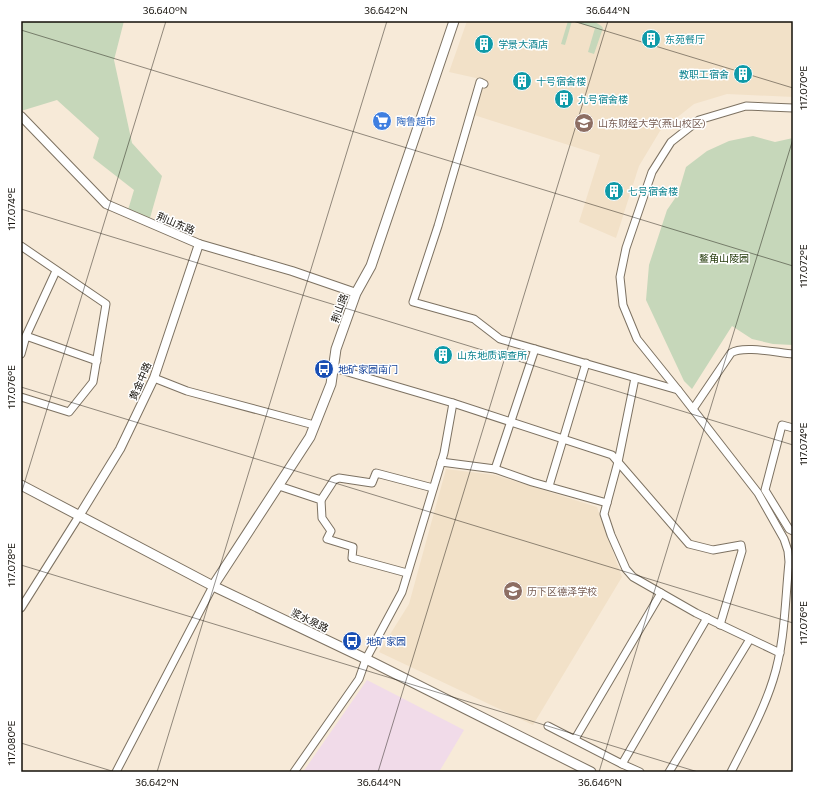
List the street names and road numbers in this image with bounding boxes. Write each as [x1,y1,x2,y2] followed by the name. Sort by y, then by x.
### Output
[155,210,197,236] street label: 荆山东路
[328,292,350,324] street label: 荆山路
[127,360,153,402] street label: 黄金中路
[289,606,331,634] street label: 浆水泉路

